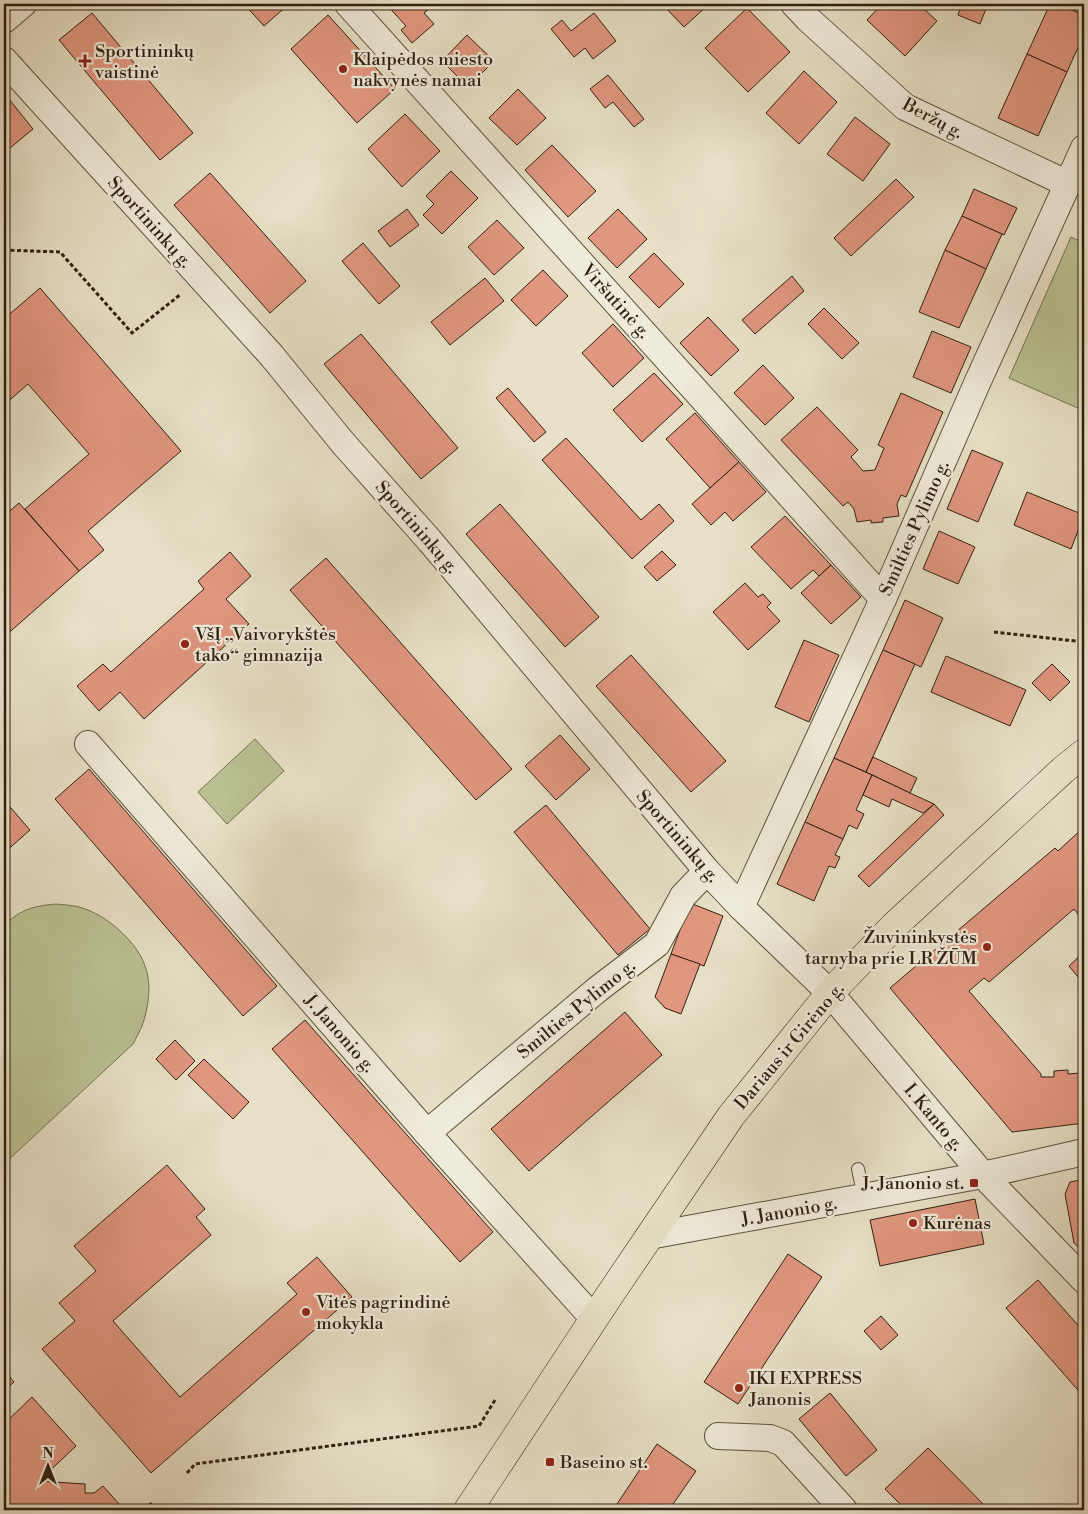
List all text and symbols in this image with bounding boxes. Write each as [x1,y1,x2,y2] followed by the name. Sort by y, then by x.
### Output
[94,40,195,84] place label: Sportininkų vaistinė
[353,48,493,92] place label: Klaipėdos miesto nakvynės namai
[79,55,91,67] marker: Sportininkų vaistinė
[337,63,349,75] marker: Klaipėdos miesto nakvynės namai
[898,92,967,144] street label: Beržų g.
[102,172,197,273] street label: Sportininkų g.
[575,258,655,343] street label: Viršutinė g.
[874,457,955,599] street label: Smilties Pylimo g.
[370,476,463,579] street label: Sportininkų g.
[194,623,336,667] place label: VšĮ „Vaivorykštės tako“ gimnazija
[179,638,191,650] marker: VšĮ „Vaivorykštės tako“ gimnazija
[631,785,724,888] street label: Sportininkų g.
[805,926,977,970] place label: Žuvininkystės tarnyba prie LR ŽŪM
[981,941,993,953] marker: Žuvininkystės tarnyba prie LR ŽŪM
[512,955,640,1064] street label: Smilties Pylimo g.
[729,978,849,1115] street label: Dariaus ir Girėno g.
[298,988,380,1077] street label: J. Janonio g.
[899,1079,969,1156] street label: I. Kanto g.
[861,1172,964,1195] place label: J. Janonio st.
[968,1177,980,1189] marker: J. Janonio st.
[738,1192,839,1231] street label: J. Janonio g.
[923,1212,991,1235] place label: Kurėnas
[907,1217,919,1229] marker: Kurėnas
[315,1291,451,1335] place label: Vitės pagrindinė mokykla
[300,1306,312,1318] marker: Vitės pagrindinė mokykla
[748,1367,862,1411] place label: IKI EXPRESS Janonis
[733,1382,745,1394] marker: IKI EXPRESS Janonis
[22,1442,72,1492] north arrow
[42,1445,54,1463] text: N
[559,1451,648,1474] place label: Baseino st.
[544,1456,556,1468] marker: Baseino st.

